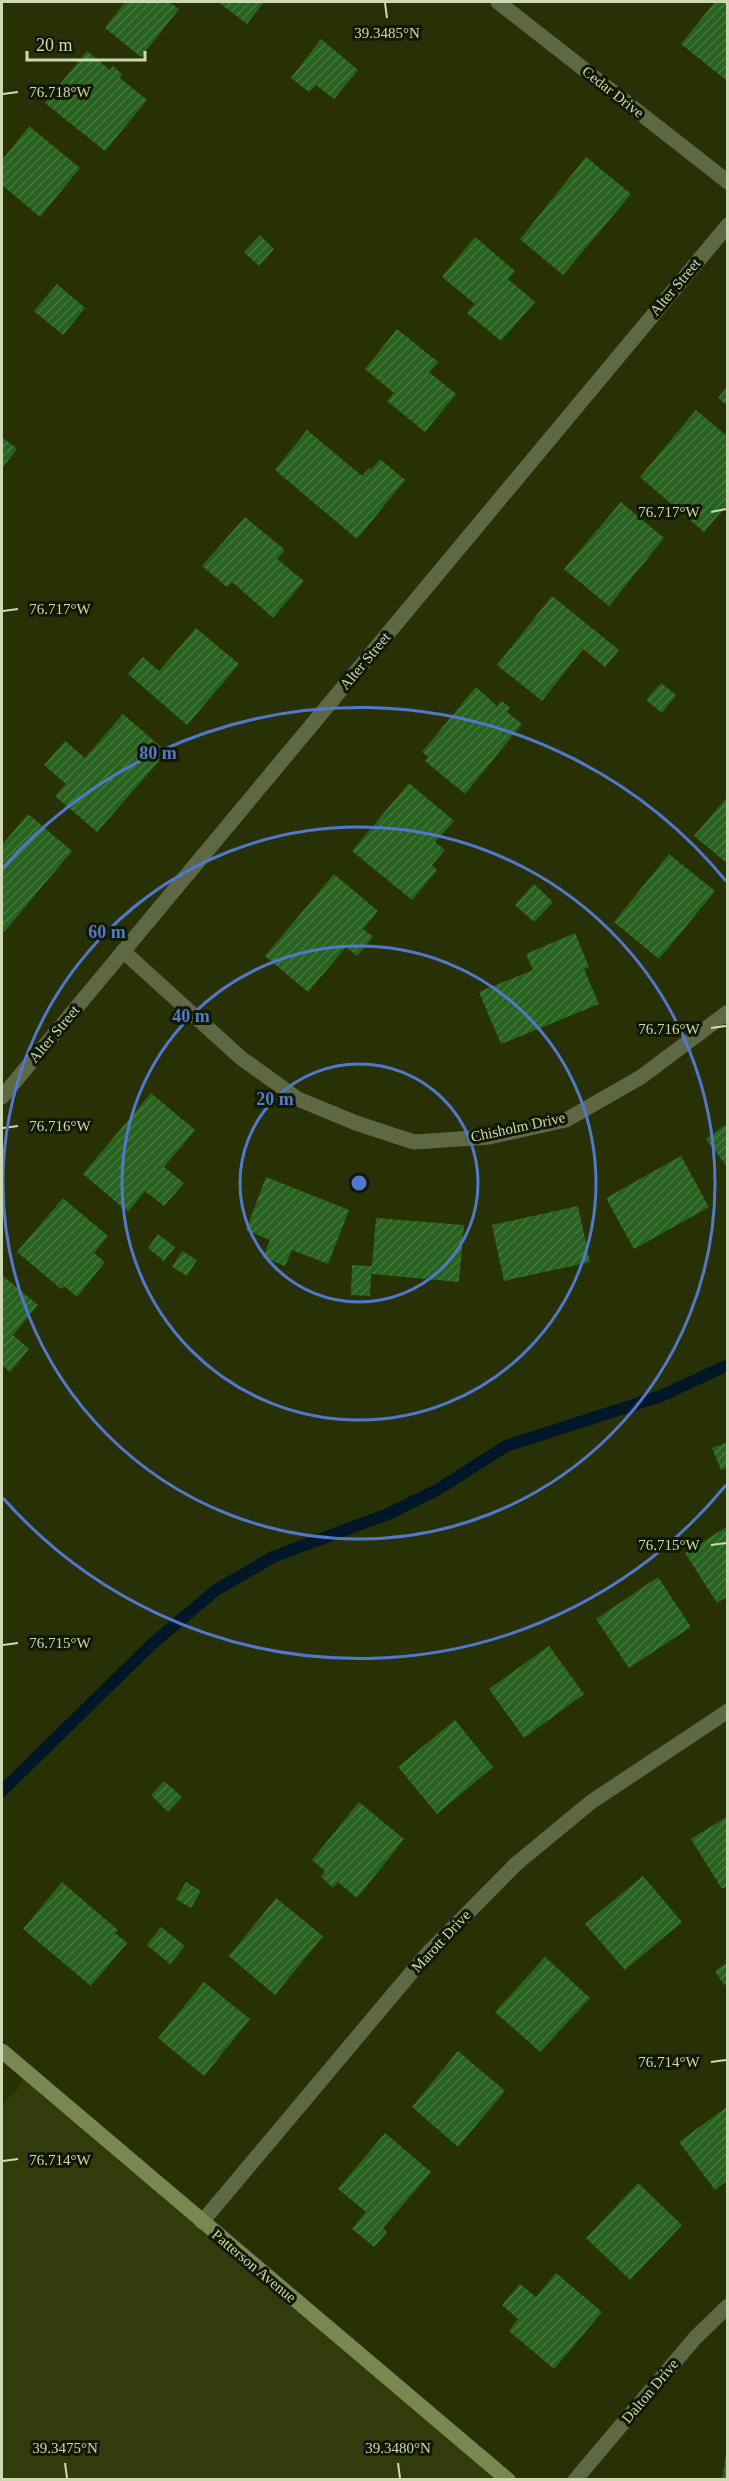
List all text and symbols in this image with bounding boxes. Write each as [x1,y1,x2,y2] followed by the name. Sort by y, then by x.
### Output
[27,24,146,62] scale bar
[354,25,420,41] text: 39.3485°N
[36,35,73,55] text: 20 m
[579,63,647,121] street label: Cedar Drive
[29,84,92,100] text: 76.718°W
[647,255,704,319] street label: Alter Street
[638,504,701,520] text: 76.717°W
[29,601,92,617] text: 76.717°W
[337,629,394,693] street label: Alter Street
[139,743,177,763] text: 80 m
[88,922,126,942] text: 60 m
[26,1002,83,1066] street label: Alter Street
[172,1006,210,1026] text: 40 m
[638,1021,701,1037] text: 76.716°W
[256,1089,294,1109] text: 20 m
[469,1109,567,1145] street label: Chisholm Drive
[29,1118,92,1134] text: 76.716°W
[349,1173,369,1193] centre of rings
[638,1537,701,1553] text: 76.715°W
[29,1635,92,1651] text: 76.715°W
[408,1907,474,1975] street label: Marott Drive
[638,2054,701,2070] text: 76.714°W
[29,2152,92,2168] text: 76.714°W
[209,2226,299,2306] street label: Patterson Avenue
[619,2355,682,2426] street label: Dalton Drive
[32,2440,98,2456] text: 39.3475°N
[365,2440,431,2456] text: 39.3480°N

